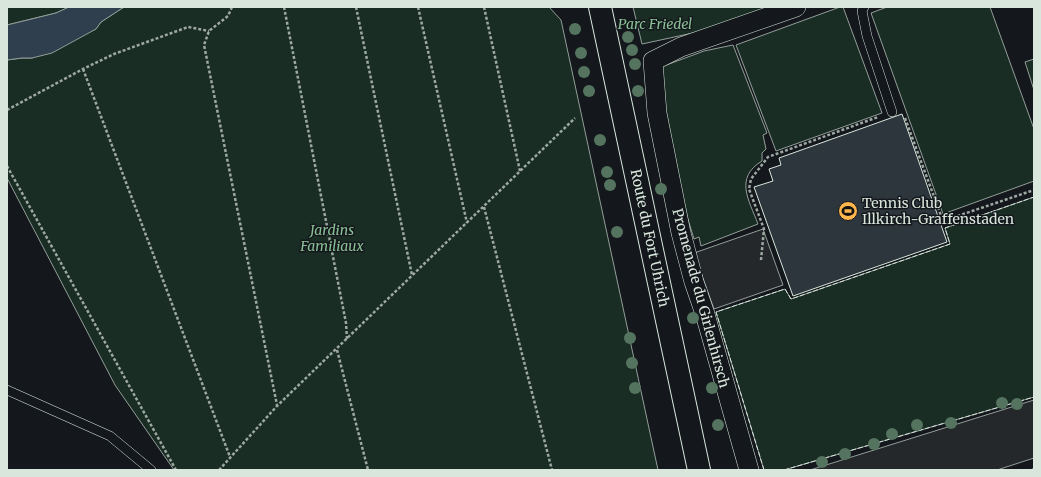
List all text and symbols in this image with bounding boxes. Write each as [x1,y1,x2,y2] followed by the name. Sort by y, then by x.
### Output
[618,15,692,33] park label: Parc Friedel
[627,167,673,309] street label: Route du Fort Uhrich
[862,194,1014,228] place label: Tennis Club Illkirch-Graffenstaden
[837,200,859,222] sports icon: Tennis Club Illkirch-Graffenstaden
[668,206,734,390] street label: Promenade du Girlenhirsch
[299,221,365,255] park label: Jardins Familiaux

